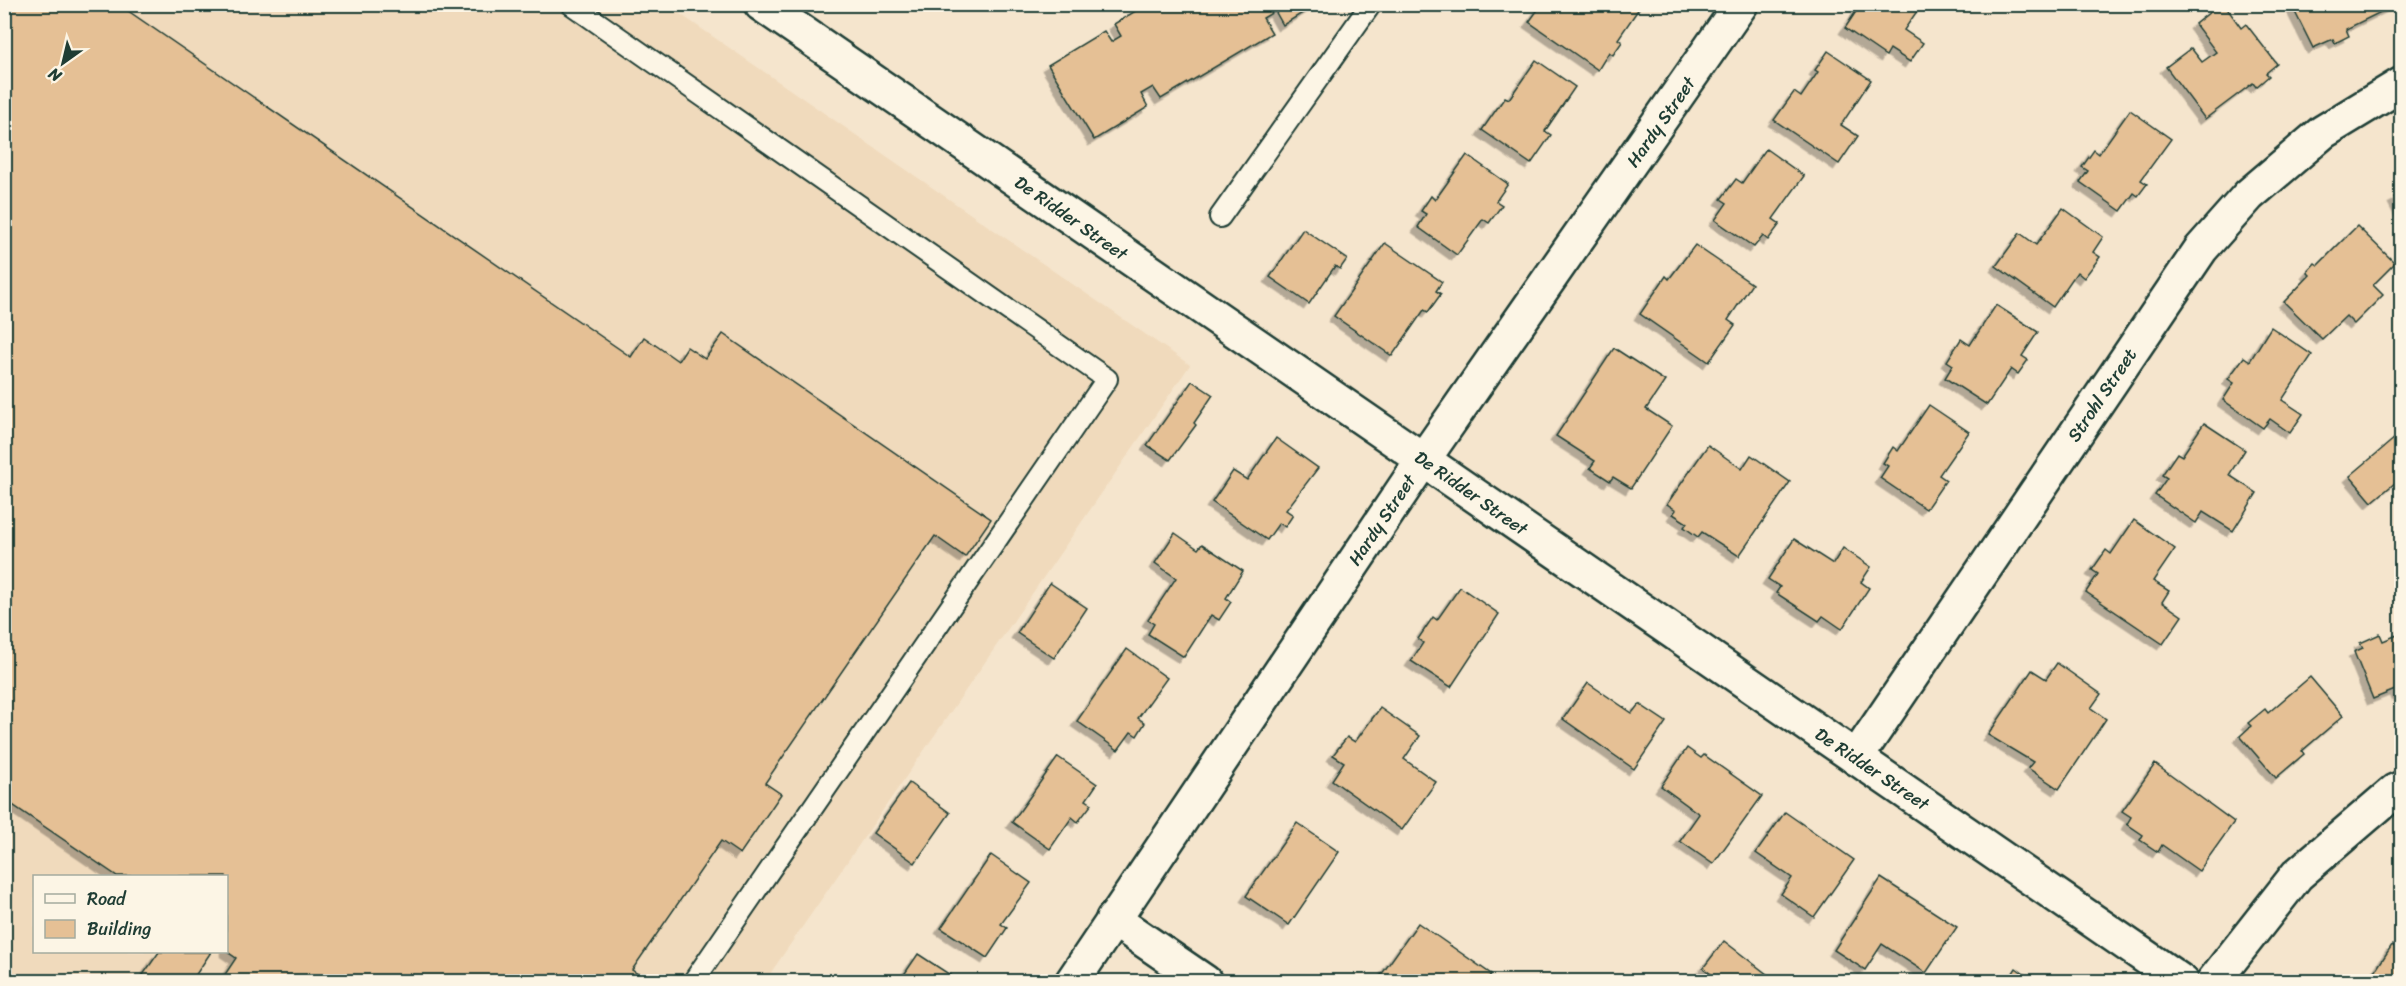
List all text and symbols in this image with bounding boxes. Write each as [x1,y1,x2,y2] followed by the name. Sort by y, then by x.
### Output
[33,33,93,93] north arrow
[41,59,68,91] text: N
[1618,69,1705,174] street label: Hardy Street
[1008,167,1135,270] street label: De Ridder Street
[2059,341,2145,449] street label: Strohl Street
[1408,442,1535,545] street label: De Ridder Street
[1339,467,1425,572] street label: Hardy Street
[1808,719,1937,820] street label: De Ridder Street
[33,875,228,953] legend
[87,883,127,915] text: Road
[87,913,151,945] text: Building

